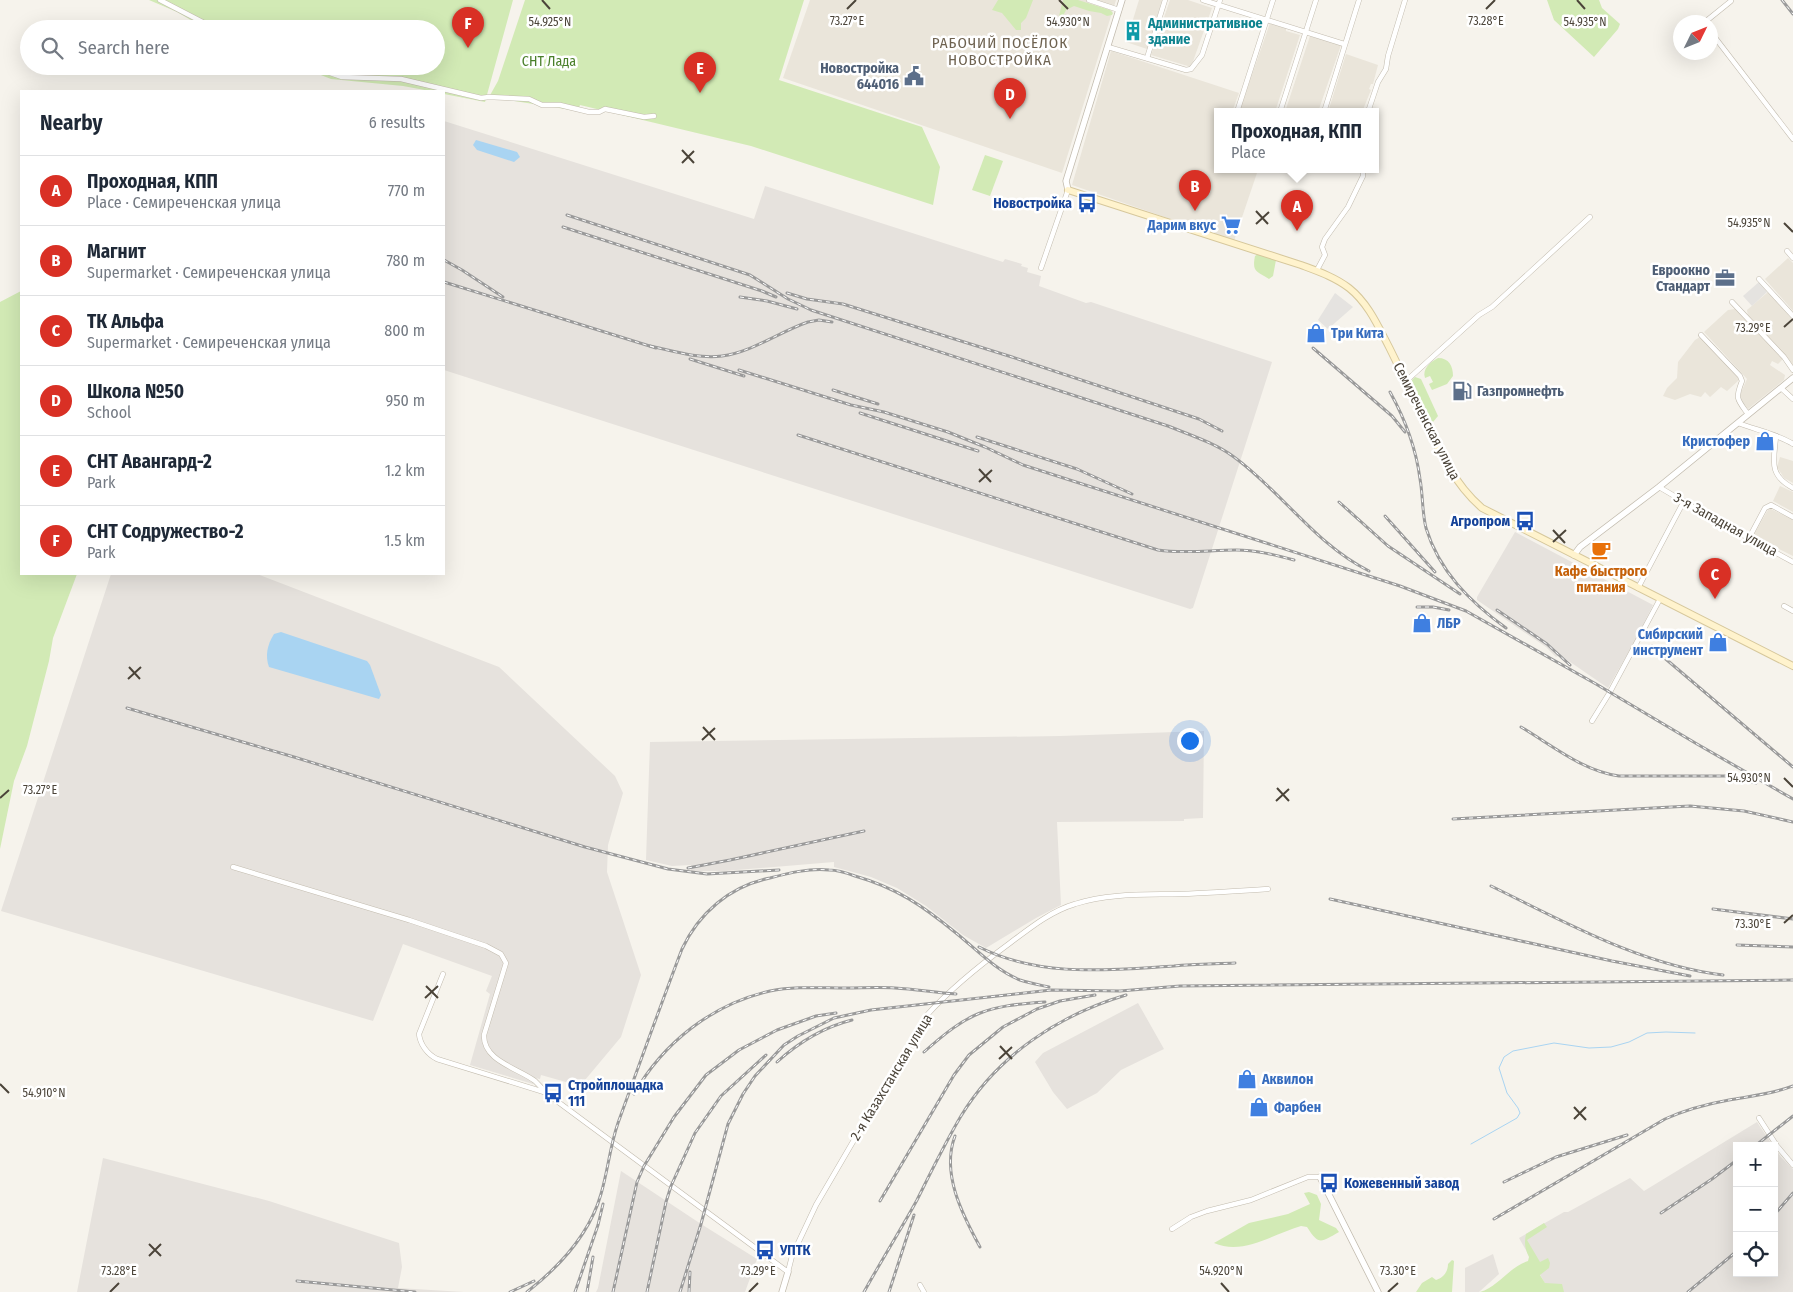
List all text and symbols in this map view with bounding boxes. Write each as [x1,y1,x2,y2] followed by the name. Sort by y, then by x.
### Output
[452,7,484,48] pin: F
[830,14,864,28] text: 73.27°E
[1468,14,1504,28] text: 73.28°E
[529,15,571,29] text: 54.925°N
[1046,15,1090,29] text: 54.930°N
[1147,15,1263,48] place label: Административное здание
[1564,15,1606,29] text: 54.935°N
[1673,15,1718,60] north arrow
[20,20,445,75] search box
[1122,20,1144,42] building icon: Административное здание
[38,34,66,62] icon: search
[932,34,1068,69] district label: РАБОЧИЙ ПОСЁЛОК НОВОСТРОЙКА
[78,36,170,59] text: Search here
[684,52,716,93] pin: E
[522,53,576,70] park label: СНТ Лада
[820,60,899,93] place label: Новостройка 644016
[903,65,925,87] public building icon: Новостройка 644016
[994,78,1026,119] pin: D
[1214,108,1379,173] popup
[40,110,102,136] text: Nearby
[369,113,425,132] text: 6 results
[1231,120,1362,143] text: Проходная, КПП
[1231,143,1266,162] text: Place
[87,170,218,193] text: Проходная, КПП
[1179,170,1211,211] pin: B
[52,181,60,200] text: A
[388,181,425,200] text: 770 m
[1281,190,1313,231] pin: A
[1076,192,1098,214] bus stop icon: Новостройка
[87,193,281,212] text: Place · Семиреченская улица
[993,195,1072,212] place label: Новостройка
[1220,214,1242,236] supermarket icon: Дарим вкус
[1728,216,1770,230] text: 54.935°N
[1147,217,1217,234] place label: Дарим вкус
[87,240,146,263] text: Магнит
[52,251,60,270] text: B
[386,251,425,270] text: 780 m
[1652,262,1711,295] place label: Евроокно Стандарт
[87,263,331,282] text: Supermarket · Семиреченская улица
[1714,267,1736,289] office icon: Евроокно Стандарт
[87,310,164,333] text: ТК Альфа
[52,321,60,340] text: C
[384,321,425,340] text: 800 m
[1735,321,1771,335] text: 73.29°E
[1305,322,1327,344] shop icon: Три Кита
[1331,325,1384,342] place label: Три Кита
[87,333,331,352] text: Supermarket · Семиреченская улица
[1389,359,1464,483] street label: Семиреченская улица
[87,380,184,403] text: Школа №50
[1451,380,1473,402] fuel station icon: Газпромнефть
[1477,383,1564,400] place label: Газпромнефть
[51,391,61,410] text: D
[385,391,425,410] text: 950 m
[87,403,131,422] text: School
[1754,430,1776,452] shop icon: Кристофер
[1682,433,1750,450] place label: Кристофер
[87,450,212,473] text: СНТ Авангард-2
[52,461,60,480] text: E
[385,461,425,480] text: 1.2 km
[87,473,115,492] text: Park
[1671,489,1781,560] street label: 3-я Западная улица
[1514,510,1536,532] bus stop icon: Агропром
[1450,513,1510,530] place label: Агропром
[87,520,243,543] text: СНТ Содружество-2
[52,531,60,550] text: F
[384,531,425,550] text: 1.5 km
[1590,539,1612,561] cafe icon: Кафе быстрого питания
[87,543,115,562] text: Park
[1699,558,1731,599] pin: C
[1555,563,1648,596] place label: Кафе быстрого питания
[1411,612,1433,634] shop icon: ЛБР
[1437,615,1461,632] place label: ЛБР
[1633,626,1704,659] place label: Сибирский инструмент
[1707,631,1729,653] shop icon: Сибирский инструмент
[1177,728,1203,754] your location
[1727,771,1771,785] text: 54.930°N
[23,783,57,797] text: 73.27°E
[1735,917,1771,931] text: 73.30°E
[847,1011,936,1144] street label: 2-я Казахстанская улица
[1236,1068,1258,1090] shop icon: Аквилон
[1261,1071,1313,1088] place label: Аквилон
[568,1077,663,1110] place label: Стройплощадка 111
[542,1082,564,1104] bus stop icon: Стройплощадка 111
[22,1086,66,1100] text: 54.910°N
[1248,1096,1270,1118] shop icon: Фарбен
[1274,1099,1321,1116] place label: Фарбен
[1733,1142,1778,1277] map controls
[1733,1142,1778,1187] button: +
[1318,1172,1340,1194] bus stop icon: Кожевенный завод
[1344,1175,1459,1192] place label: Кожевенный завод
[1733,1187,1778,1232] button: −
[1733,1232,1778,1277] button: locate
[754,1239,776,1261] bus stop icon: УПТК
[779,1242,812,1259] place label: УПТК
[101,1264,137,1278] text: 73.28°E
[740,1264,776,1278] text: 73.29°E
[1199,1264,1243,1278] text: 54.920°N
[1380,1264,1416,1278] text: 73.30°E

